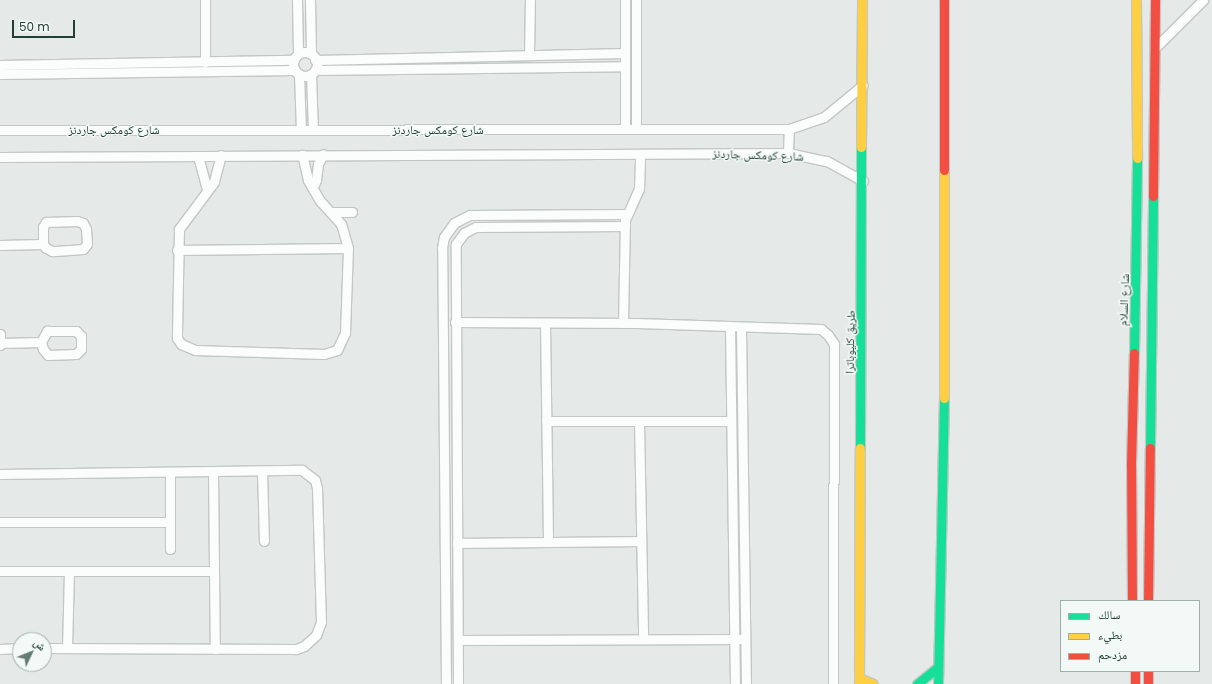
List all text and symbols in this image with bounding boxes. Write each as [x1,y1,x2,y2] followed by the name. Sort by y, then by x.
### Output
[14,12,77,38] scale bar
[19,18,50,35] text: 50 m
[68,123,160,137] street label: شارع كومكس جاردنز
[392,123,484,137] street label: شارع كومكس جاردنز
[712,146,804,164] street label: شارع كومكس جاردنز
[1116,273,1132,327] street label: شارع السلام
[842,310,858,374] street label: طريق كليوباترا
[1060,600,1200,672] legend
[1098,606,1120,623] text: سالك
[1098,626,1122,643] text: بطيء
[12,632,52,672] north arrow
[30,635,50,654] text: ش
[1098,646,1127,663] text: مزدحم

